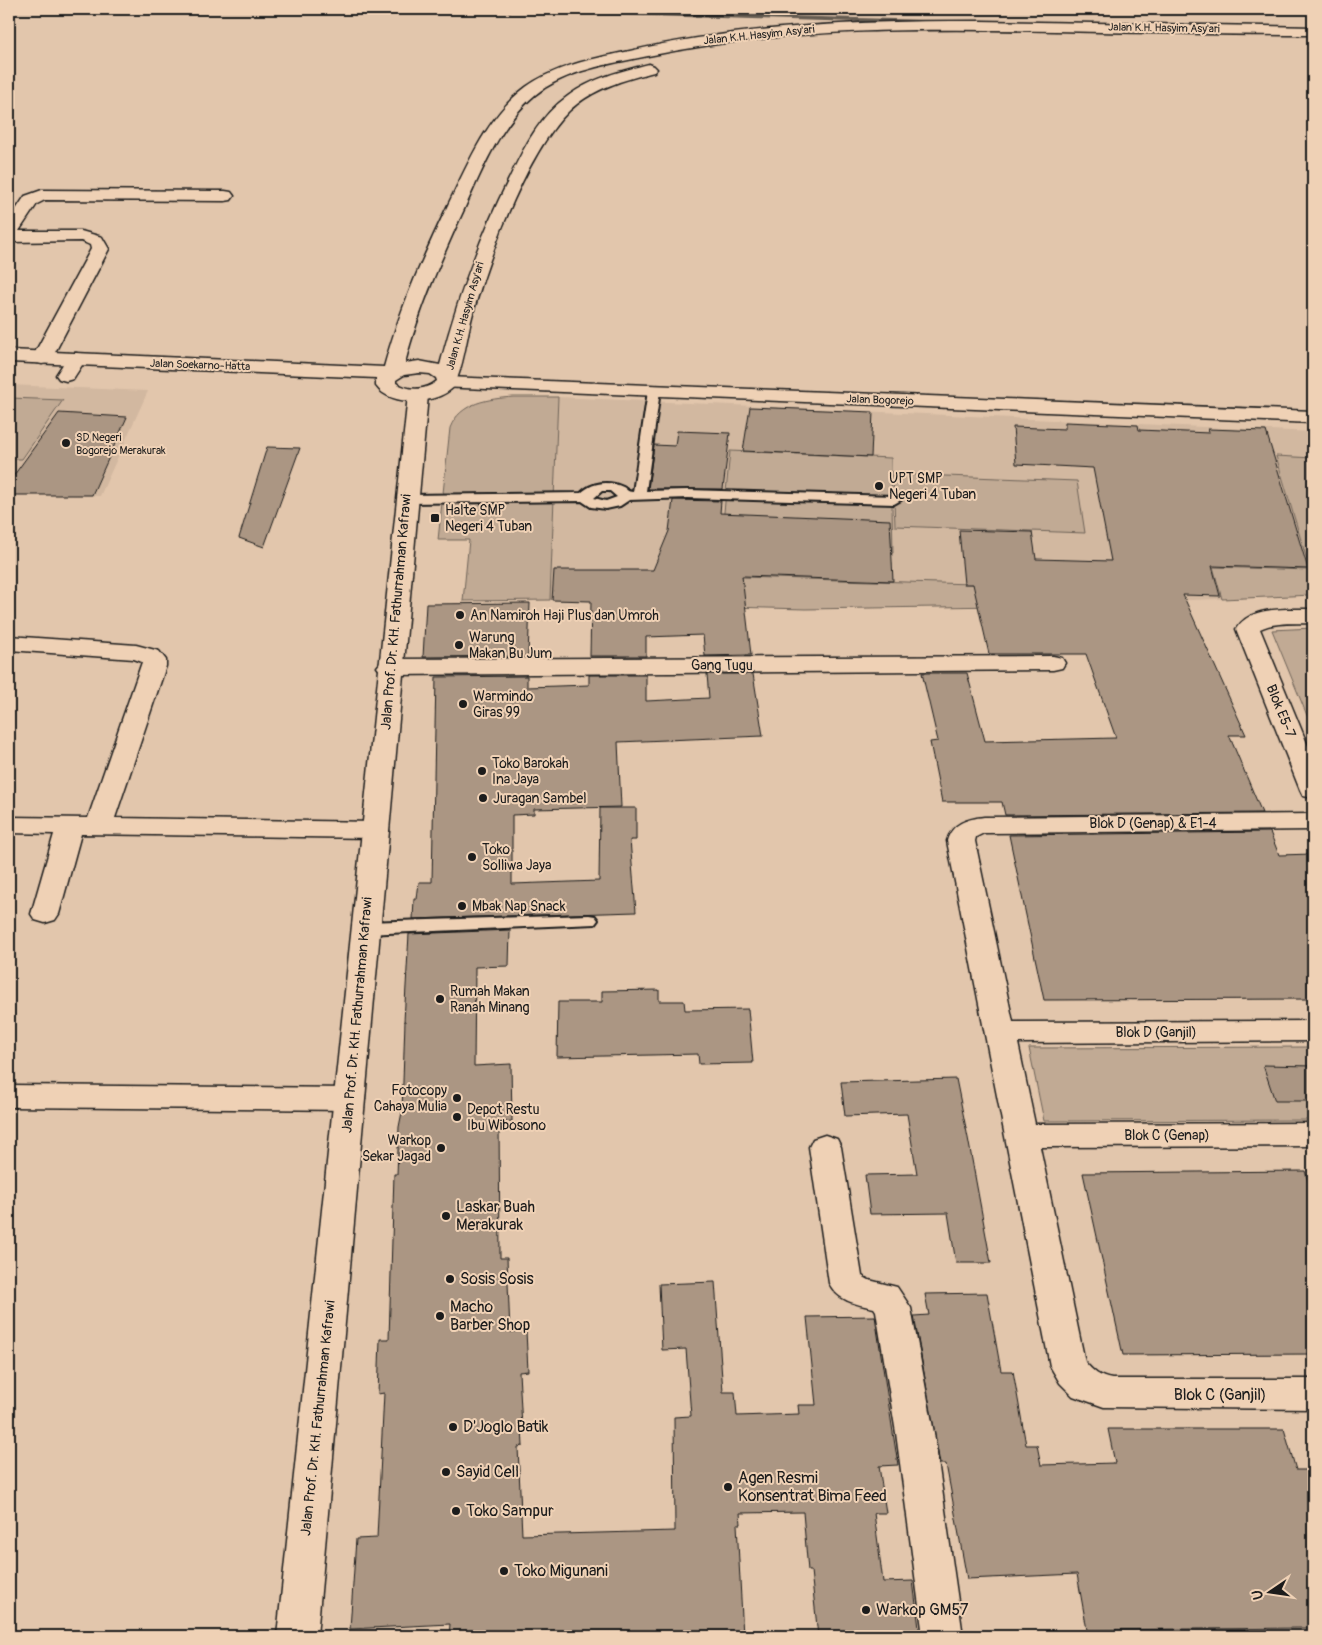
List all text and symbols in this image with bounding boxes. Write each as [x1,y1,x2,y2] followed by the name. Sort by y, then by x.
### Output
[1108,21,1220,35] street label: Jalan K.H. Hasyim Asy'ari
[703,23,815,47] street label: Jalan K.H. Hasyim Asy'ari
[443,260,487,372] street label: Jalan K.H. Hasyim Asy'ari
[150,357,250,373] street label: Jalan Soekarno-Hatta
[846,392,914,408] street label: Jalan Bogorejo
[76,431,166,457] place label: SD Negeri Bogorejo Merakurak
[60,437,72,449] marker: SD Negeri Bogorejo Merakurak
[889,470,976,503] place label: UPT SMP Negeri 4 Tuban
[873,480,885,492] marker: UPT SMP Negeri 4 Tuban
[377,493,415,731] street label: Jalan Prof. Dr. KH. Fathurrahman Kafrawi
[445,502,532,535] place label: Halte SMP Negeri 4 Tuban
[429,512,441,524] marker: Halte SMP Negeri 4 Tuban
[470,607,659,624] place label: An Namiroh Haji Plus dan Umroh
[454,609,466,621] marker: An Namiroh Haji Plus dan Umroh
[469,629,552,662] place label: Warung Makan Bu Jum
[453,639,465,651] marker: Warung Makan Bu Jum
[691,657,753,674] street label: Gang Tugu
[1263,682,1300,741] street label: Blok E5-7
[473,688,534,721] place label: Warmindo Giras 99
[457,698,469,710] marker: Warmindo Giras 99
[492,755,569,788] place label: Toko Barokah Ina Jaya
[476,765,488,777] marker: Toko Barokah Ina Jaya
[493,790,587,807] place label: Juragan Sambel
[477,792,489,804] marker: Juragan Sambel
[1089,815,1217,832] street label: Blok D (Genap) & E1-4
[482,841,552,874] place label: Toko Solliwa Jaya
[466,851,478,863] marker: Toko Solliwa Jaya
[338,896,376,1134] street label: Jalan Prof. Dr. KH. Fathurrahman Kafrawi
[472,898,566,915] place label: Mbak Nap Snack
[456,900,468,912] marker: Mbak Nap Snack
[450,983,530,1016] place label: Rumah Makan Ranah Minang
[434,993,446,1005] marker: Rumah Makan Ranah Minang
[1115,1024,1197,1041] street label: Blok D (Ganjil)
[374,1082,447,1115] place label: Fotocopy Cahaya Mulia
[451,1092,463,1104] marker: Fotocopy Cahaya Mulia
[467,1101,547,1134] place label: Depot Restu Ibu Wibosono
[451,1111,463,1123] marker: Depot Restu Ibu Wibosono
[1124,1127,1210,1144] street label: Blok C (Genap)
[362,1132,431,1165] place label: Warkop Sekar Jagad
[435,1142,447,1154] marker: Warkop Sekar Jagad
[456,1197,535,1235] place label: Laskar Buah Merakurak
[440,1210,452,1222] marker: Laskar Buah Merakurak
[460,1269,534,1289] place label: Sosis Sosis
[444,1273,456,1285] marker: Sosis Sosis
[450,1297,530,1335] place label: Macho Barber Shop
[297,1299,339,1537] street label: Jalan Prof. Dr. KH. Fathurrahman Kafrawi
[434,1310,446,1322] marker: Macho Barber Shop
[1174,1385,1266,1405] street label: Blok C (Ganjil)
[463,1417,549,1437] place label: D'Joglo Batik
[447,1421,459,1433] marker: D'Joglo Batik
[456,1462,519,1482] place label: Sayid Cell
[440,1466,452,1478] marker: Sayid Cell
[738,1468,887,1506] place label: Agen Resmi Konsentrat Bima Feed
[722,1481,734,1493] marker: Agen Resmi Konsentrat Bima Feed
[466,1501,554,1521] place label: Toko Sampur
[450,1505,462,1517] marker: Toko Sampur
[514,1561,608,1581] place label: Toko Migunani
[498,1565,510,1577] marker: Toko Migunani
[1244,1568,1294,1618] north arrow
[1248,1588,1267,1601] text: U
[876,1600,969,1620] place label: Warkop GM57
[860,1604,872,1616] marker: Warkop GM57

